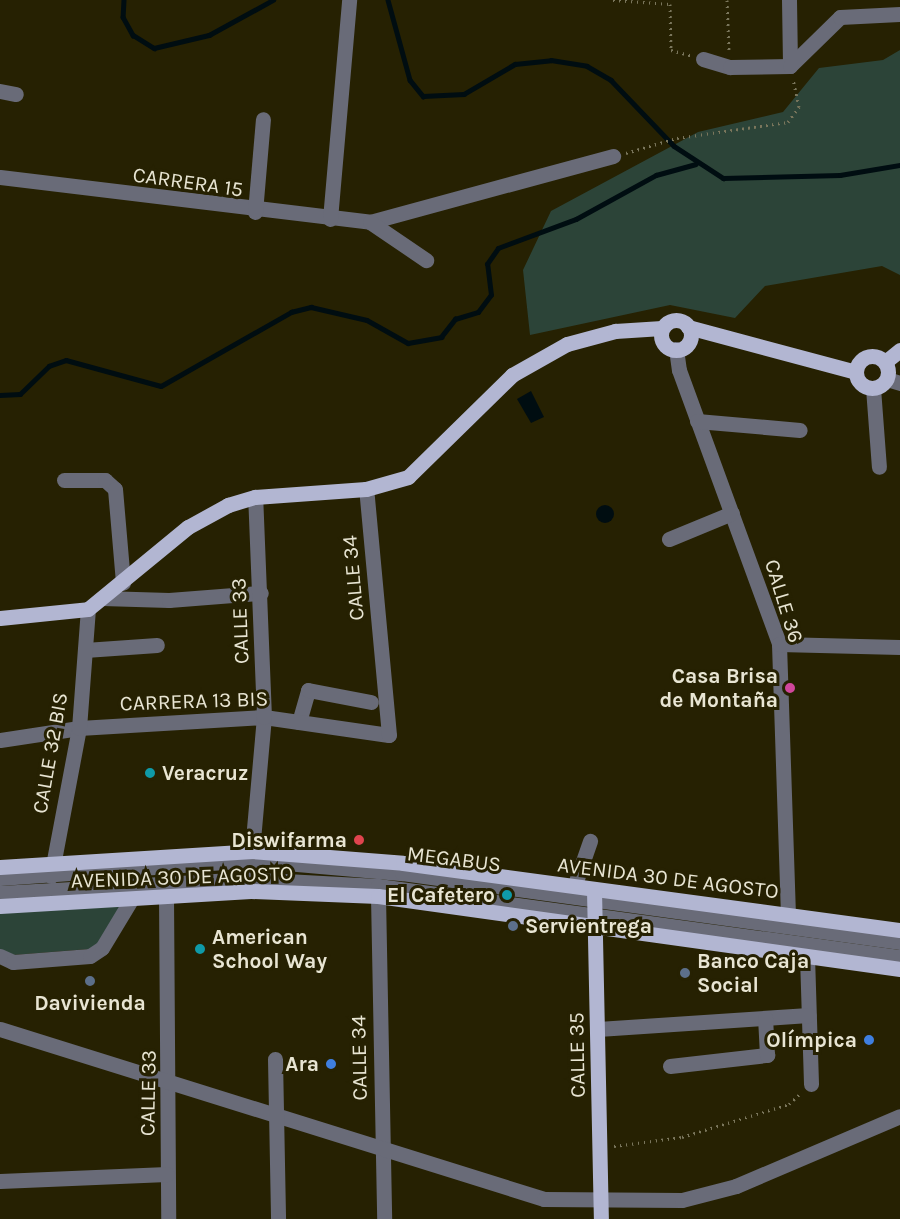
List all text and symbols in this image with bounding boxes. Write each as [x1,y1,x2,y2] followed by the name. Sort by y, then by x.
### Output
[131,162,245,202] street label: CARRERA 15
[337,534,369,622] street label: CALLE 34
[759,556,809,646] street label: CALLE 36
[226,578,254,664] street label: CALLE 33
[659,663,778,713] place label: Casa Brisa de Montaña
[783,681,797,695] marker: Casa Brisa de Montaña
[119,686,269,716] street label: CARRERA 13 BIS
[27,690,73,816] street label: CALLE 32 BIS
[162,760,248,786] place label: Veracruz
[143,766,157,780] marker: Veracruz
[231,827,347,853] place label: Diswifarma
[352,833,366,847] marker: Diswifarma
[405,841,503,877] street label: MEGABUS
[556,852,780,904] street label: AVENIDA 30 DE AGOSTO
[70,861,294,893] street label: AVENIDA 30 DE AGOSTO
[387,882,495,908] place label: El Cafetero
[500,888,514,902] marker: El Cafetero
[525,913,652,939] place label: Servientrega
[506,919,520,933] marker: Servientrega
[212,924,327,974] place label: American School Way
[193,942,207,956] marker: American School Way
[697,948,809,998] place label: Banco Caja Social
[678,966,692,980] marker: Banco Caja Social
[83,974,97,988] marker: Davivienda
[34,990,146,1016] place label: Davivienda
[564,1012,590,1098] street label: CALLE 35
[346,1015,372,1101] street label: CALLE 34
[766,1027,857,1053] place label: Olímpica
[862,1033,876,1047] marker: Olímpica
[135,1050,161,1136] street label: CALLE 33
[285,1051,319,1077] place label: Ara
[324,1057,338,1071] marker: Ara

